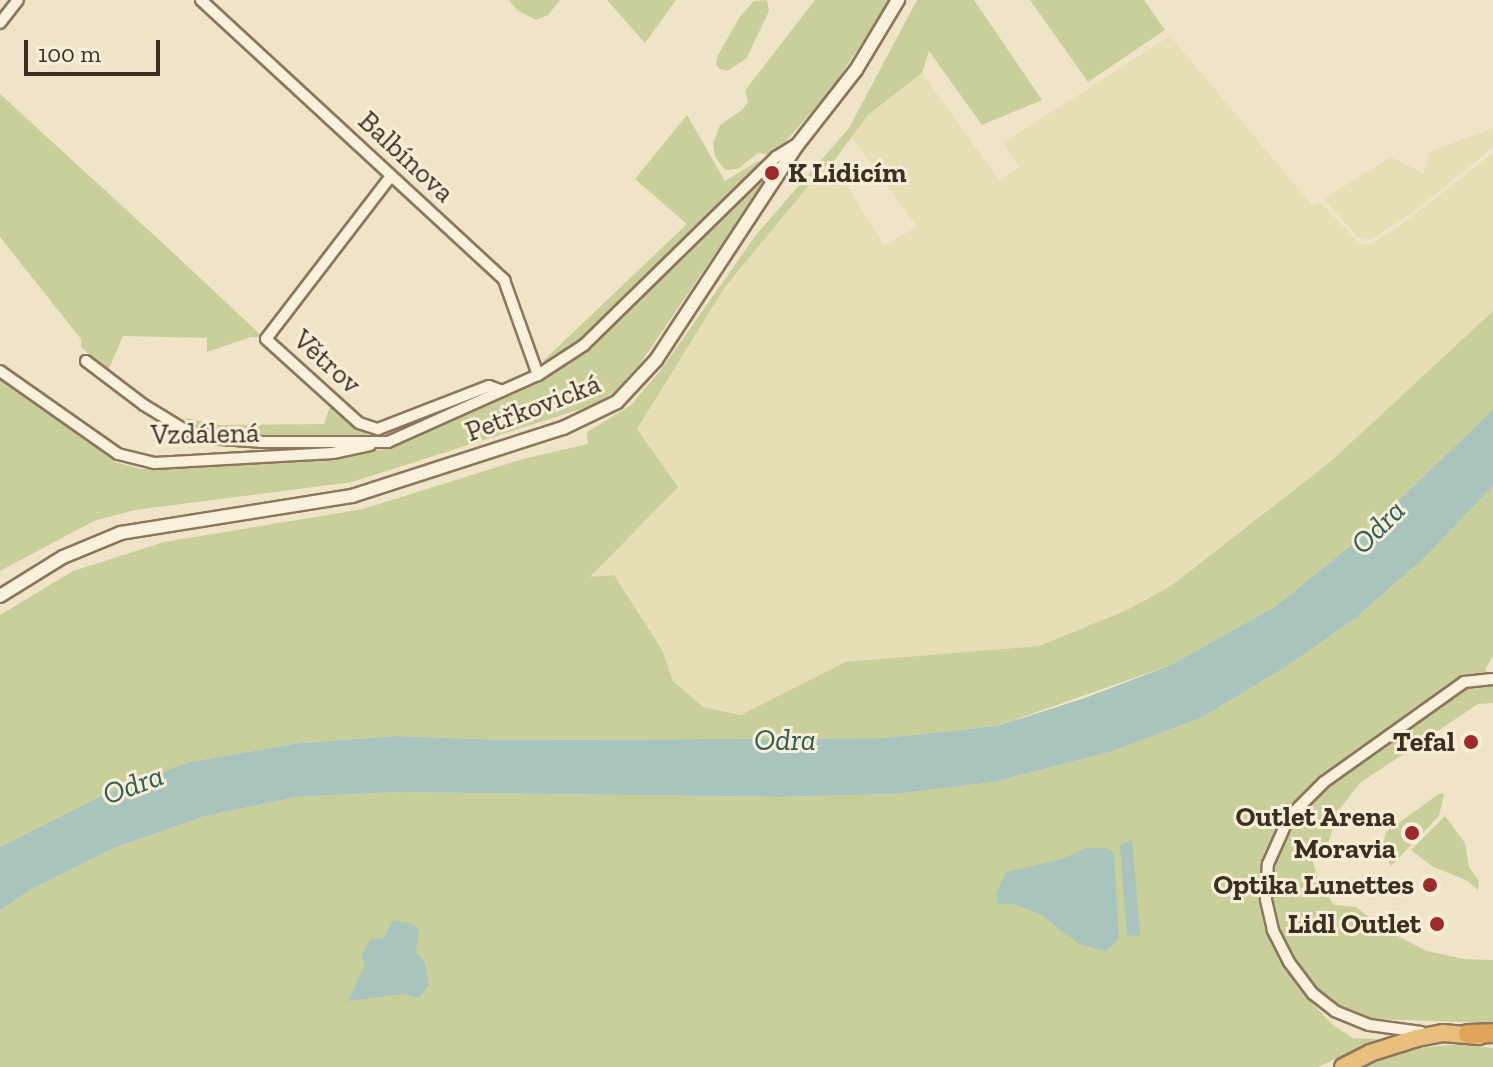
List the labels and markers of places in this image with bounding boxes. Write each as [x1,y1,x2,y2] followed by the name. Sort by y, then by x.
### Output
[788,156,907,190] place label: K Lidicím
[763,164,781,182] marker: K Lidicím
[1393,725,1455,759] place label: Tefal
[1462,733,1480,751] marker: Tefal
[1235,800,1396,866] place label: Outlet Arena Moravia
[1403,824,1421,842] marker: Outlet Arena Moravia
[1213,868,1414,902] place label: Optika Lunettes
[1421,876,1439,894] marker: Optika Lunettes
[1288,907,1421,941] place label: Lidl Outlet
[1428,915,1446,933] marker: Lidl Outlet

